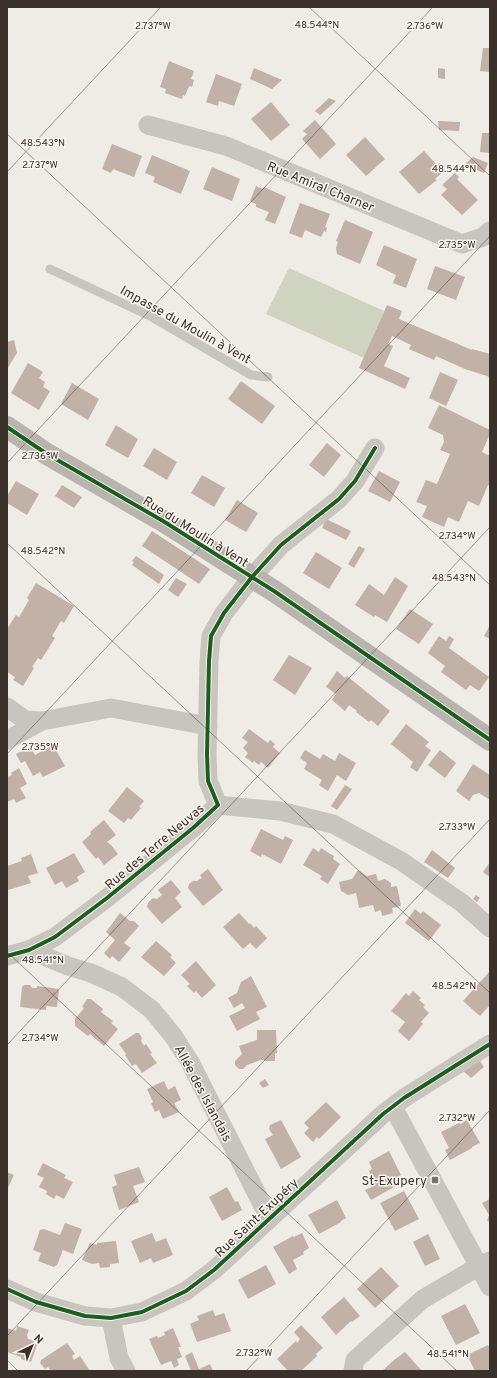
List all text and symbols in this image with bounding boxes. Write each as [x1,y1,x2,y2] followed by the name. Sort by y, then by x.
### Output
[295,19,339,32] text: 48.544°N
[135,20,171,33] text: 2.737°W
[407,20,443,33] text: 2.736°W
[21,137,65,150] text: 48.543°N
[22,159,58,172] text: 2.737°W
[264,159,376,217] street label: Rue Amiral Charner
[432,163,476,176] text: 48.544°N
[438,239,476,252] text: 2.735°W
[117,283,253,368] street label: Impasse du Moulin à Vent
[22,450,58,463] text: 2.736°W
[139,494,251,572] street label: Rue du Moulin à Vent
[438,530,476,543] text: 2.734°W
[21,545,65,558] text: 48.542°N
[432,572,476,585] text: 48.543°N
[21,741,59,754] text: 2.735°W
[102,801,208,894] street label: Rue des Terre Neuvas
[439,821,475,834] text: 2.733°W
[22,954,64,967] text: 48.541°N
[432,980,476,993] text: 48.542°N
[21,1032,59,1045] text: 2.734°W
[170,1043,234,1145] street label: Allée des Islandais
[439,1112,475,1125] text: 2.732°W
[362,1174,427,1190] place label: St-Exupery
[430,1175,440,1185] marker: St-Exupery
[212,1176,303,1261] street label: Rue Saint-Exupéry
[12,1326,52,1366] north arrow
[30,1332,46,1347] text: N
[236,1347,272,1360] text: 2.732°W
[427,1348,469,1361] text: 48.541°N

